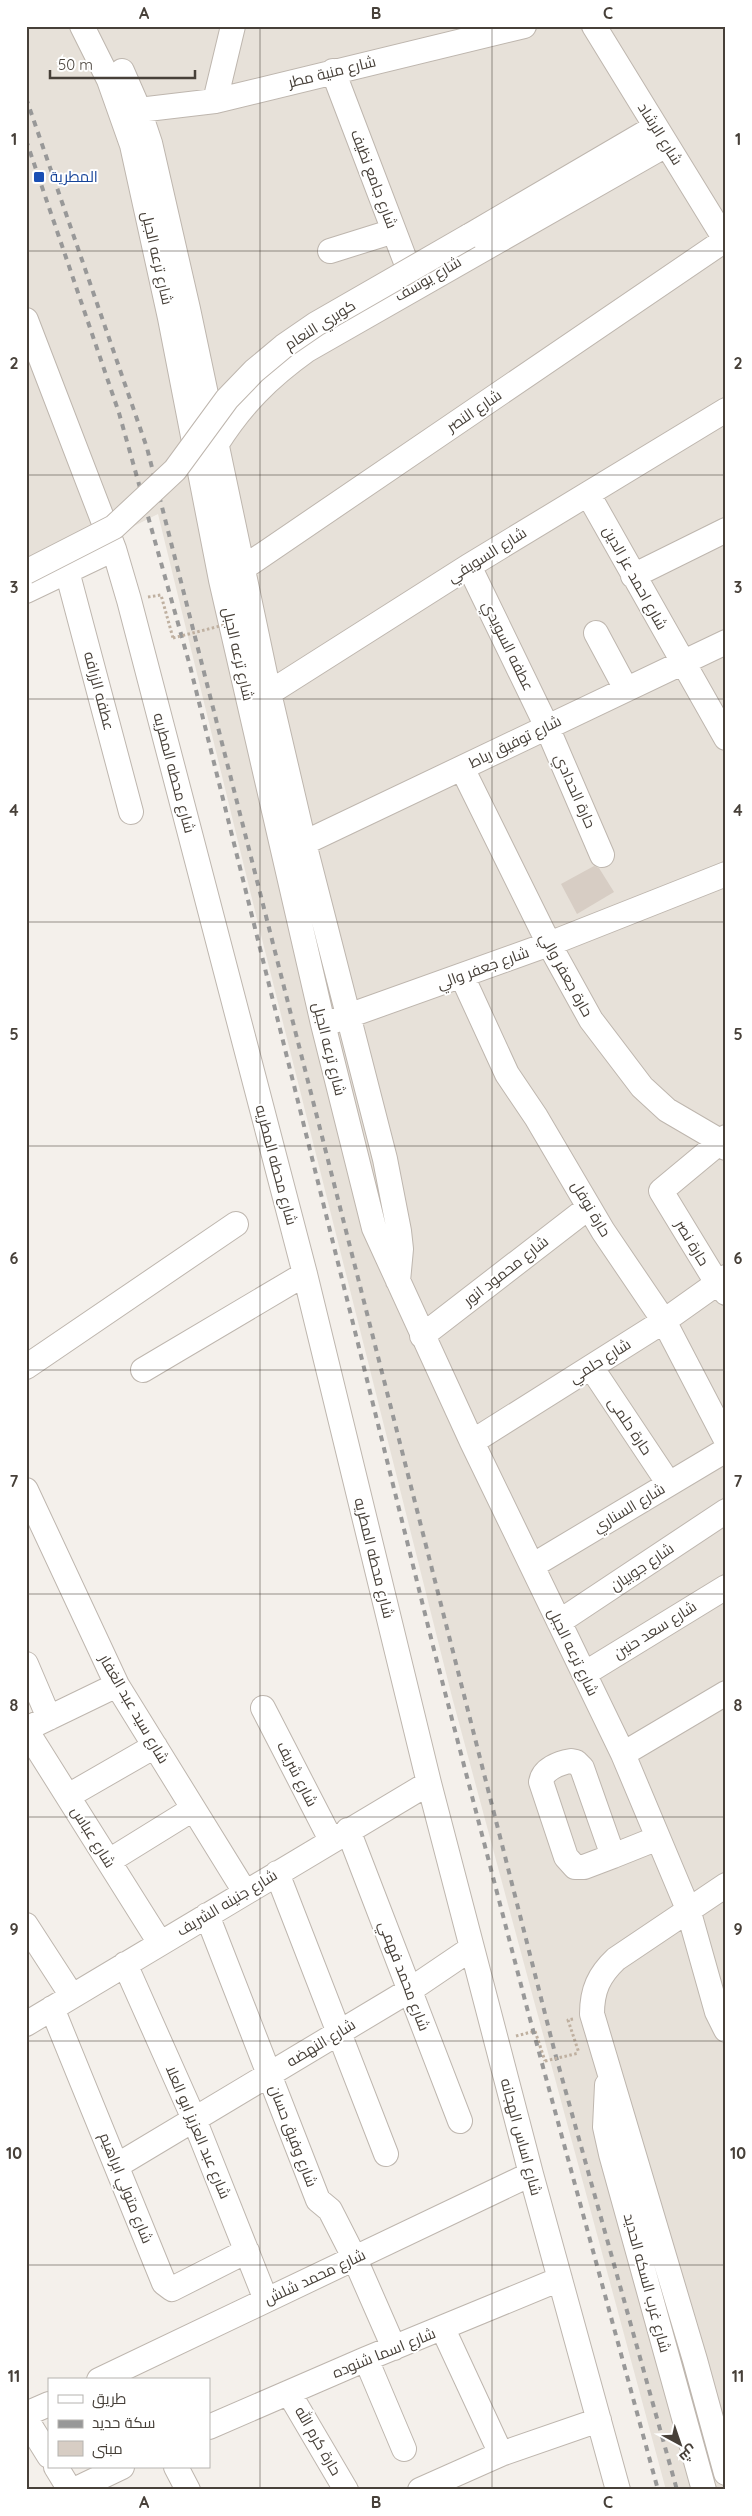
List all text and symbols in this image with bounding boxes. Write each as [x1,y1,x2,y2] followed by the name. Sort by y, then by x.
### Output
[139,3,150,23] text: A
[371,3,381,23] text: B
[603,3,613,23] text: C
[50,48,195,80] scale bar
[285,51,378,94] street label: شارع منية مطر
[58,55,93,74] text: 50 m
[632,99,687,169] street label: شارع الرشاد
[345,127,402,232] street label: شارع جامع نظيف
[11,129,17,149] text: 1
[735,129,741,149] text: 1
[50,167,98,186] place label: المطرية
[32,170,46,184] marker: المطرية
[136,209,177,307] street label: شارع ترعه الجبل
[391,252,466,307] street label: شارع يوسف
[281,295,360,356] street label: كوبري النعام
[9,353,19,373] text: 2
[733,353,743,373] text: 2
[442,385,506,438] street label: شارع النصر
[597,522,672,634] street label: شارع احمد عز الدين
[444,523,531,589] street label: شارع السويفي
[10,577,18,597] text: 3
[734,577,742,597] text: 3
[476,598,538,695] street label: عطفه السويدي
[217,605,258,703] street label: شارع ترعه الجبل
[80,649,119,732] street label: عطفه الزرافه
[147,711,200,836] street label: شارع محطه المطريه
[465,711,565,774] street label: شارع توفيق رباط
[548,751,600,832] street label: حارة الحدادي
[9,800,19,820] text: 4
[733,800,743,820] text: 4
[533,929,597,1022] street label: حارة جعفر والي
[434,942,533,996] street label: شارع جعفر والي
[307,1000,350,1098] street label: شارع ترعه الجبل
[9,1024,19,1044] text: 5
[733,1024,743,1044] text: 5
[249,1103,302,1228] street label: شارع محطه المطريه
[567,1177,615,1241] street label: حارة نوفل
[671,1215,714,1269] street label: حارة نصر
[459,1232,553,1312] street label: شارع محمود انور
[10,1248,19,1268] text: 6
[734,1248,743,1268] text: 6
[565,1334,636,1390] street label: شارع حلمي
[603,1393,657,1459] street label: حارة حلمى
[10,1471,19,1491] text: 7
[734,1471,743,1491] text: 7
[589,1479,670,1539] street label: شارع السناري
[348,1496,399,1621] street label: شارع محطه المطريه
[606,1538,678,1597] street label: شارع جوبيان
[609,1596,701,1664] street label: شارع سعد حنين
[542,1605,603,1700] street label: شارع ترعه الجبل
[93,1650,173,1768] street label: شارع سيد عبد الغفار
[10,1695,19,1715] text: 8
[734,1695,743,1715] text: 8
[271,1738,322,1811] street label: شارع شريف
[65,1802,120,1872] street label: شارع عباس
[173,1865,281,1942] street label: شارع جنينه الشريف
[372,1918,434,2035] street label: شارع محمد فهمي
[9,1919,19,1939] text: 9
[733,1919,743,1939] text: 9
[283,2015,360,2072] street label: شارع النهضه
[160,2062,235,2202] street label: شارع عبد العزيز ابو العلا
[495,2076,546,2198] street label: شارع اساس الهجانه
[263,2082,322,2190] street label: شارع وفيق حسان
[93,2130,157,2247] street label: شارع متولي ابراهيم
[6,2143,22,2163] text: 10
[730,2143,746,2163] text: 10
[618,2211,675,2355] street label: شارع غرب السكه الحديد
[261,2245,369,2310] street label: شارع محمد شلش
[329,2323,439,2384] street label: شارع اسما شنوده
[8,2366,20,2386] text: 11
[732,2366,744,2386] text: 11
[48,2378,210,2468] legend
[92,2389,126,2409] text: طريق
[290,2403,346,2479] street label: حارة كرم الله
[92,2413,155,2432] text: سكة حديد
[654,2418,704,2468] north arrow
[92,2439,123,2459] text: مبنى
[676,2441,701,2467] text: ش
[139,2492,150,2512] text: A
[371,2492,381,2512] text: B
[603,2492,613,2512] text: C

